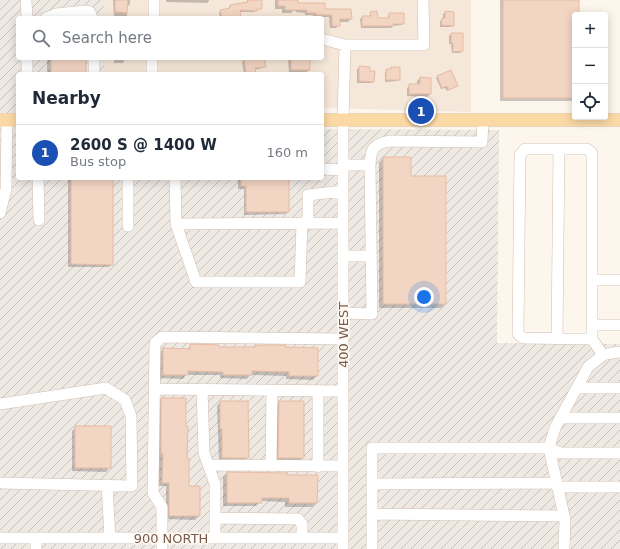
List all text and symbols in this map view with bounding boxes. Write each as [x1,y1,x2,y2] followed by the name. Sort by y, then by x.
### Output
[572,12,608,120] map controls
[572,12,608,48] button: +
[16,16,324,60] search box
[30,27,52,49] icon: search
[62,29,152,47] text: Search here
[572,48,608,84] button: −
[572,84,608,120] button: locate
[32,88,101,108] text: Nearby
[408,96,434,126] pin: 1
[70,136,217,154] text: 2600 S @ 1400 W
[40,145,50,160] text: 1
[266,145,308,160] text: 160 m
[70,154,126,169] text: Bus stop
[414,287,434,307] your location
[336,302,351,368] street label: 400 WEST
[134,531,208,546] street label: 900 NORTH

